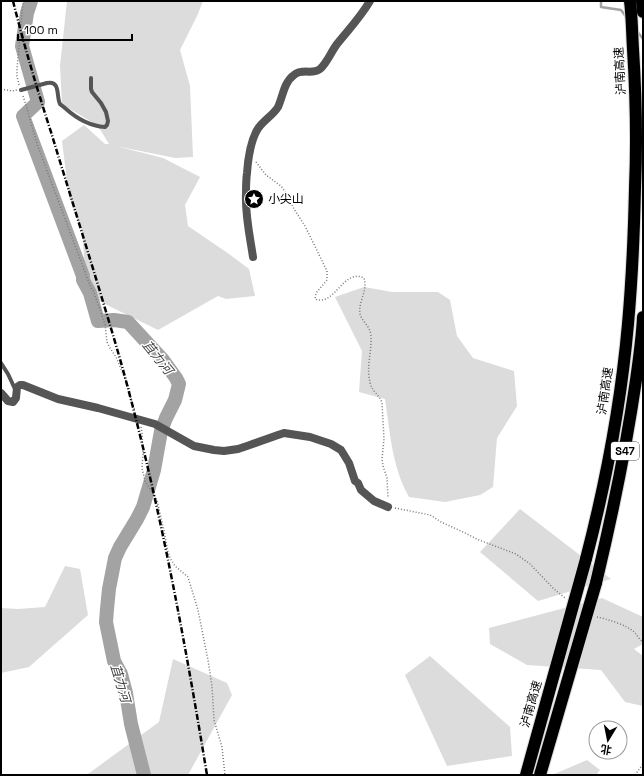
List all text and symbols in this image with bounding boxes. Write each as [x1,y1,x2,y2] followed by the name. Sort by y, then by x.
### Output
[18,16,132,42] scale bar
[24,22,58,38] text: 100 m
[611,47,629,95] street label: 泸南高速
[243,188,265,210] place icon: 小尖山
[268,191,304,207] place label: 小尖山
[139,337,178,380] water label: 苴力河
[594,366,616,416] street label: 泸南高速
[611,442,639,460] road number: S47
[107,662,135,707] water label: 苴力河
[517,679,545,729] street label: 泸南高速
[588,720,628,760] north arrow
[600,742,613,758] text: 北

